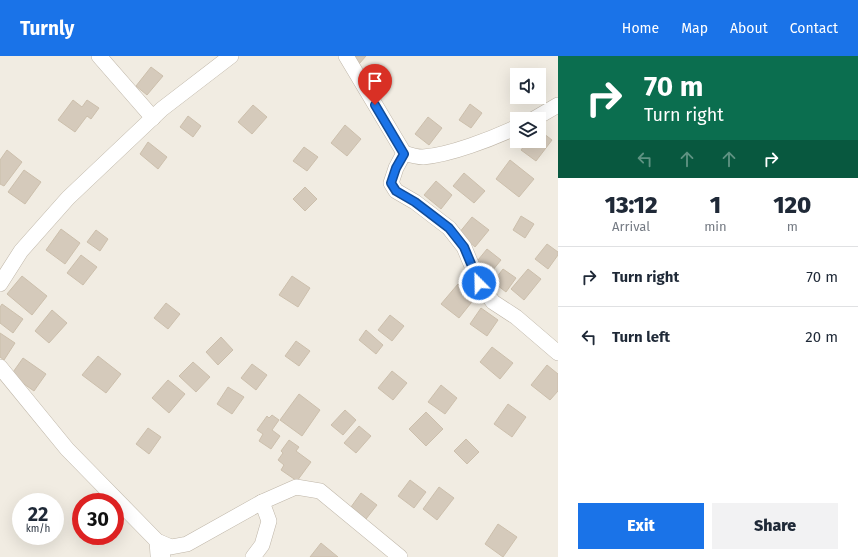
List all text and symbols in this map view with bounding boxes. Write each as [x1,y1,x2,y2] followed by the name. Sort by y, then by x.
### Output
[20,17,74,40] text: Turnly
[622,20,659,37] text: Home
[681,20,708,37] text: Map
[730,20,768,37] text: About
[790,20,838,37] text: Contact
[358,64,392,105] pin
[510,68,546,148] map controls
[510,68,546,104] button: sound
[364,70,386,92] icon: arrive
[644,70,703,103] text: 70 m
[578,72,630,124] icon: right
[644,104,724,126] text: Turn right
[510,112,546,148] button: layers
[634,148,656,170] icon: left
[676,148,698,170] icon: ahead
[718,148,740,170] icon: ahead
[760,148,782,170] icon: right
[605,191,658,219] text: 13:12
[710,191,721,219] text: 1
[773,191,811,219] text: 120
[612,219,650,234] text: Arrival
[704,219,727,234] text: min
[787,219,798,234] text: m
[458,262,500,304] position arrow
[578,266,600,288] icon: right
[612,268,679,286] text: Turn right
[806,268,838,286] text: 70 m
[578,326,600,348] icon: left
[612,328,670,346] text: Turn left
[805,328,838,346] text: 20 m
[72,493,124,545] speed limit sign: 30
[28,502,48,526] text: 22
[578,503,704,549] button: Exit
[712,503,838,549] button: Share
[26,523,50,535] text: km/h

